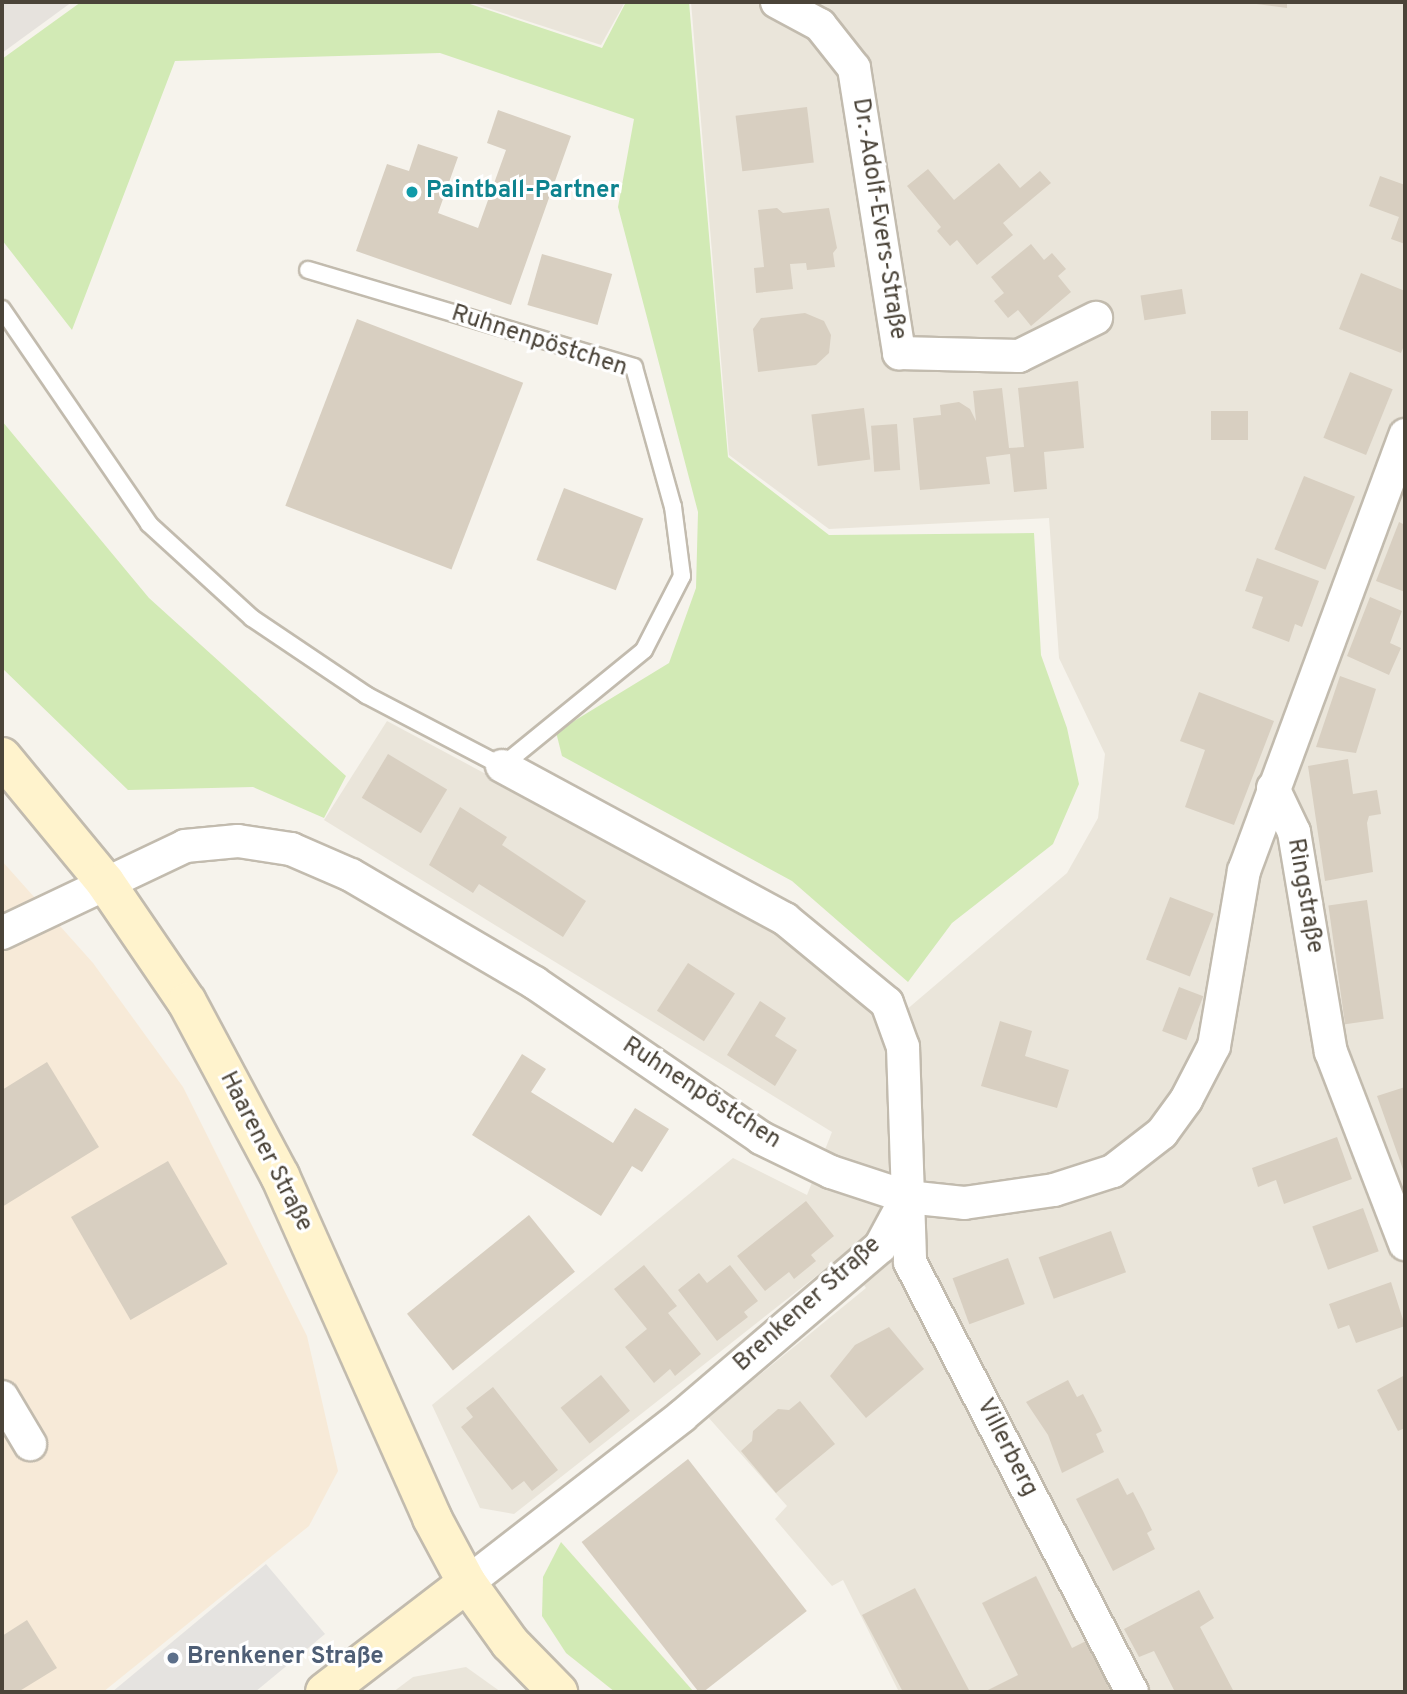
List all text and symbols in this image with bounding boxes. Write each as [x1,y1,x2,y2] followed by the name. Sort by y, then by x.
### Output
[845,96,911,342] street label: Dr.-Adolf-Evers-Straße
[426,178,619,206] place label: Paintball-Partner
[404,184,420,200] marker: Paintball-Partner
[447,300,631,384] street label: Ruhnenpöstchen
[1280,836,1328,956] street label: Ringstraße
[616,1032,786,1156] street label: Ruhnenpöstchen
[212,1067,318,1237] street label: Haarener Straße
[728,1231,888,1379] street label: Brenkener Straße
[969,1394,1043,1502] street label: Villerberg
[187,1644,384,1672] place label: Brenkener Straße
[165,1650,181,1666] marker: Brenkener Straße

